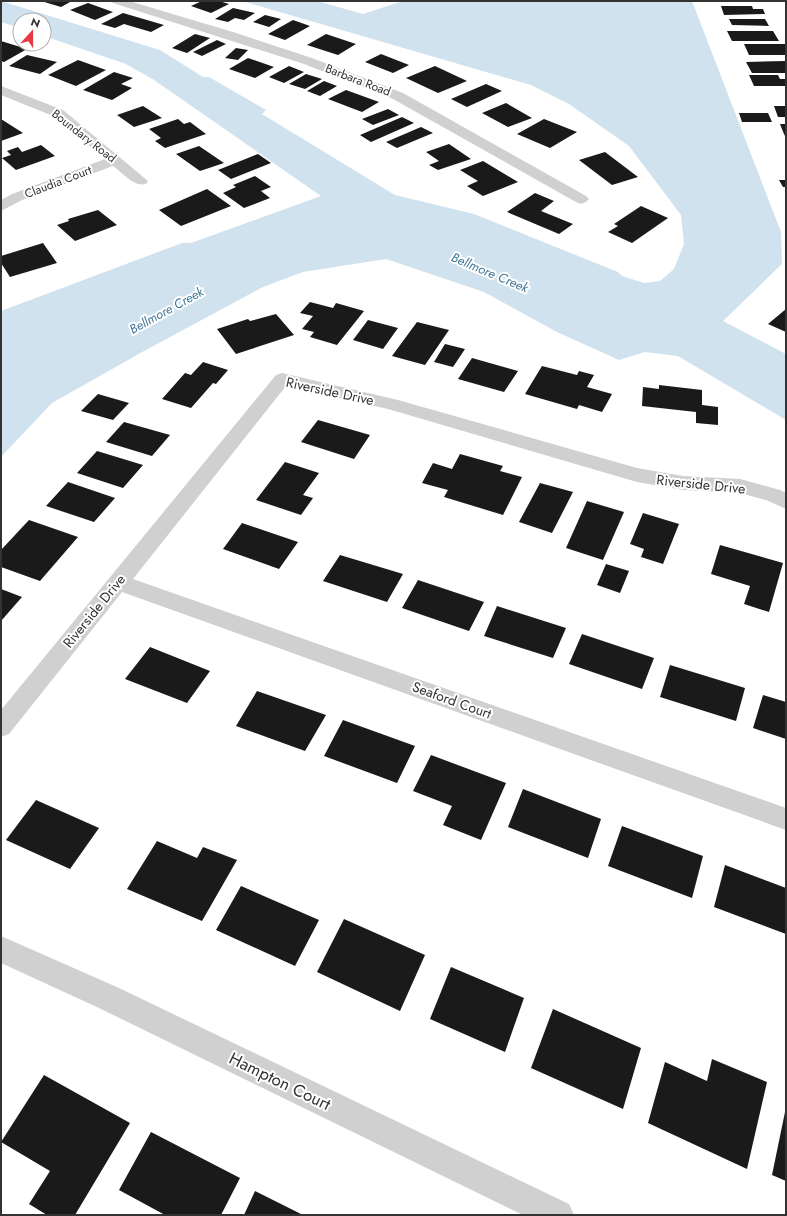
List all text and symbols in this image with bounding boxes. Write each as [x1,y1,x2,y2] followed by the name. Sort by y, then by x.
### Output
[12,12,52,52] north arrow
[29,14,43,32] text: N
[323,59,393,101] street label: Barbara Road
[48,105,120,167] street label: Boundary Road
[22,161,94,203] street label: Claudia Court
[448,248,532,297] water label: Bellmore Creek
[126,282,207,339] water label: Bellmore Creek
[284,372,376,410] street label: Riverside Drive
[656,469,746,499] street label: Riverside Drive
[58,570,130,652] street label: Riverside Drive
[410,676,495,724] street label: Seaford Court
[225,1046,335,1116] street label: Hampton Court

